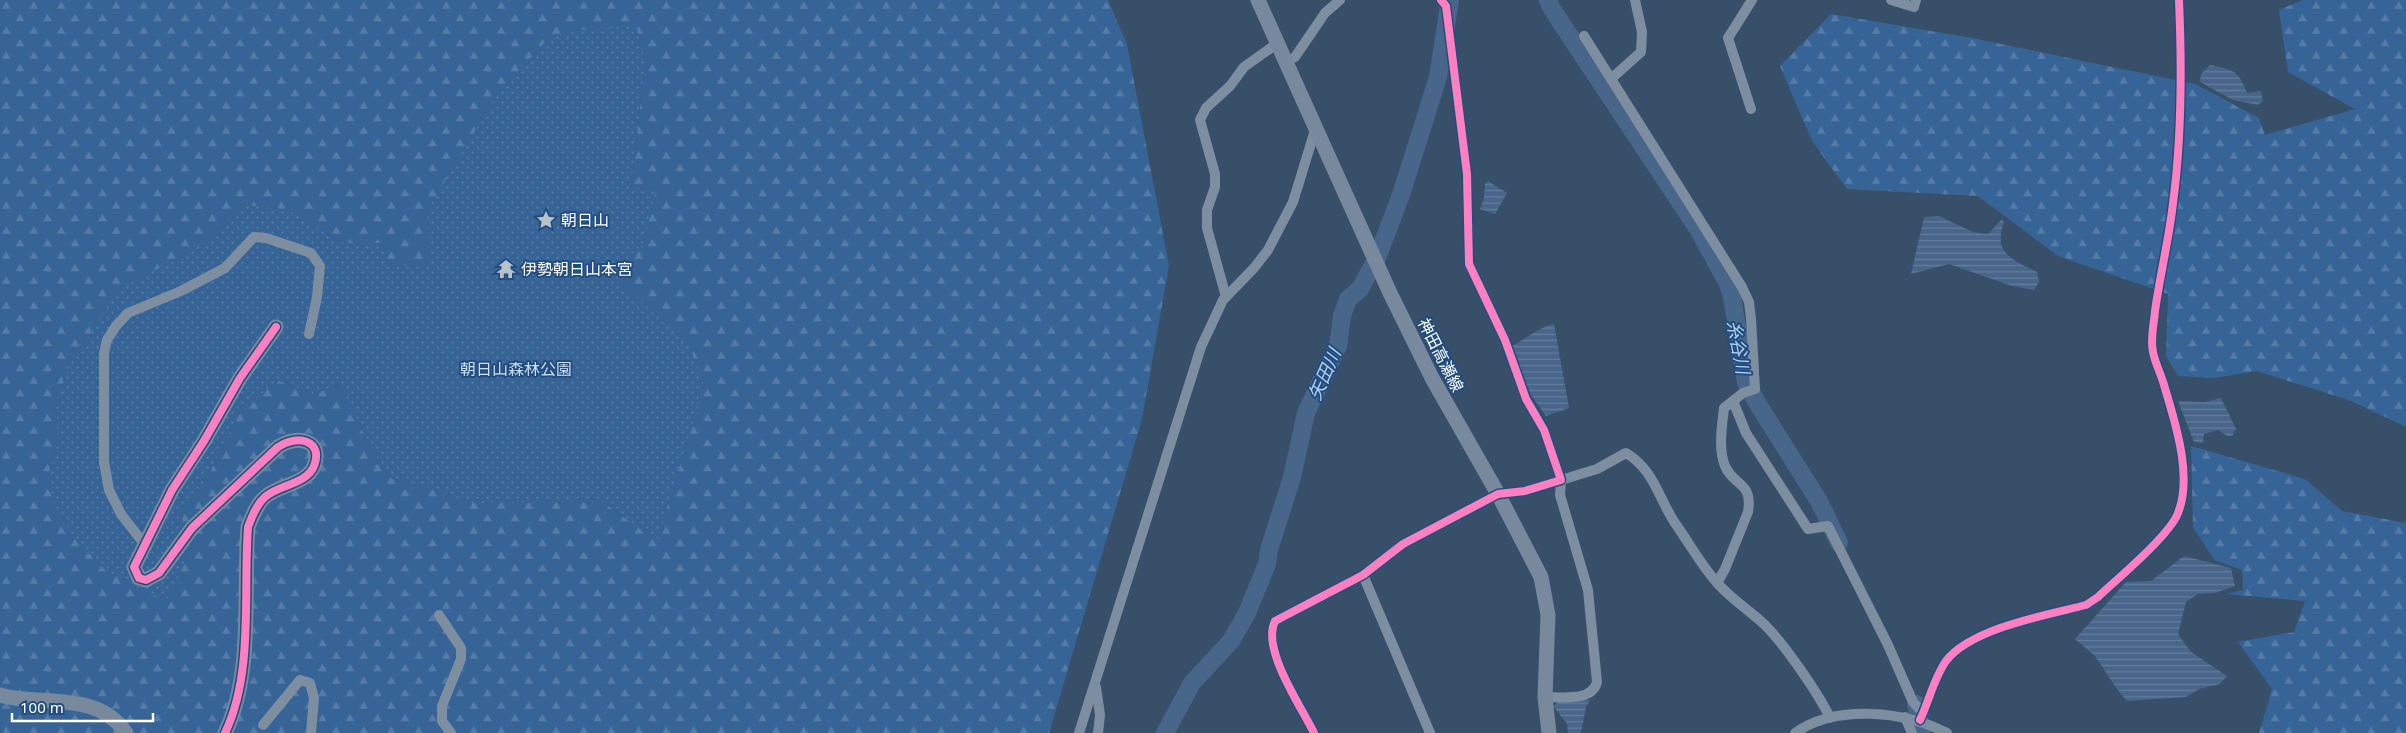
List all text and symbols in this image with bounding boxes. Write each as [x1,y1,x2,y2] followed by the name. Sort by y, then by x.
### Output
[535,209,557,231] place icon: 朝日山
[561,209,609,231] place label: 朝日山
[495,258,517,280] temple icon: 伊勢朝日山本宮
[521,258,633,280] place label: 伊勢朝日山本宮
[1413,314,1469,396] street label: 神田高瀬線
[1722,318,1756,378] water label: 糸谷川
[1302,343,1347,404] water label: 矢田川
[460,358,572,380] park label: 朝日山森林公園
[12,690,154,722] scale bar
[20,697,64,717] text: 100 m

